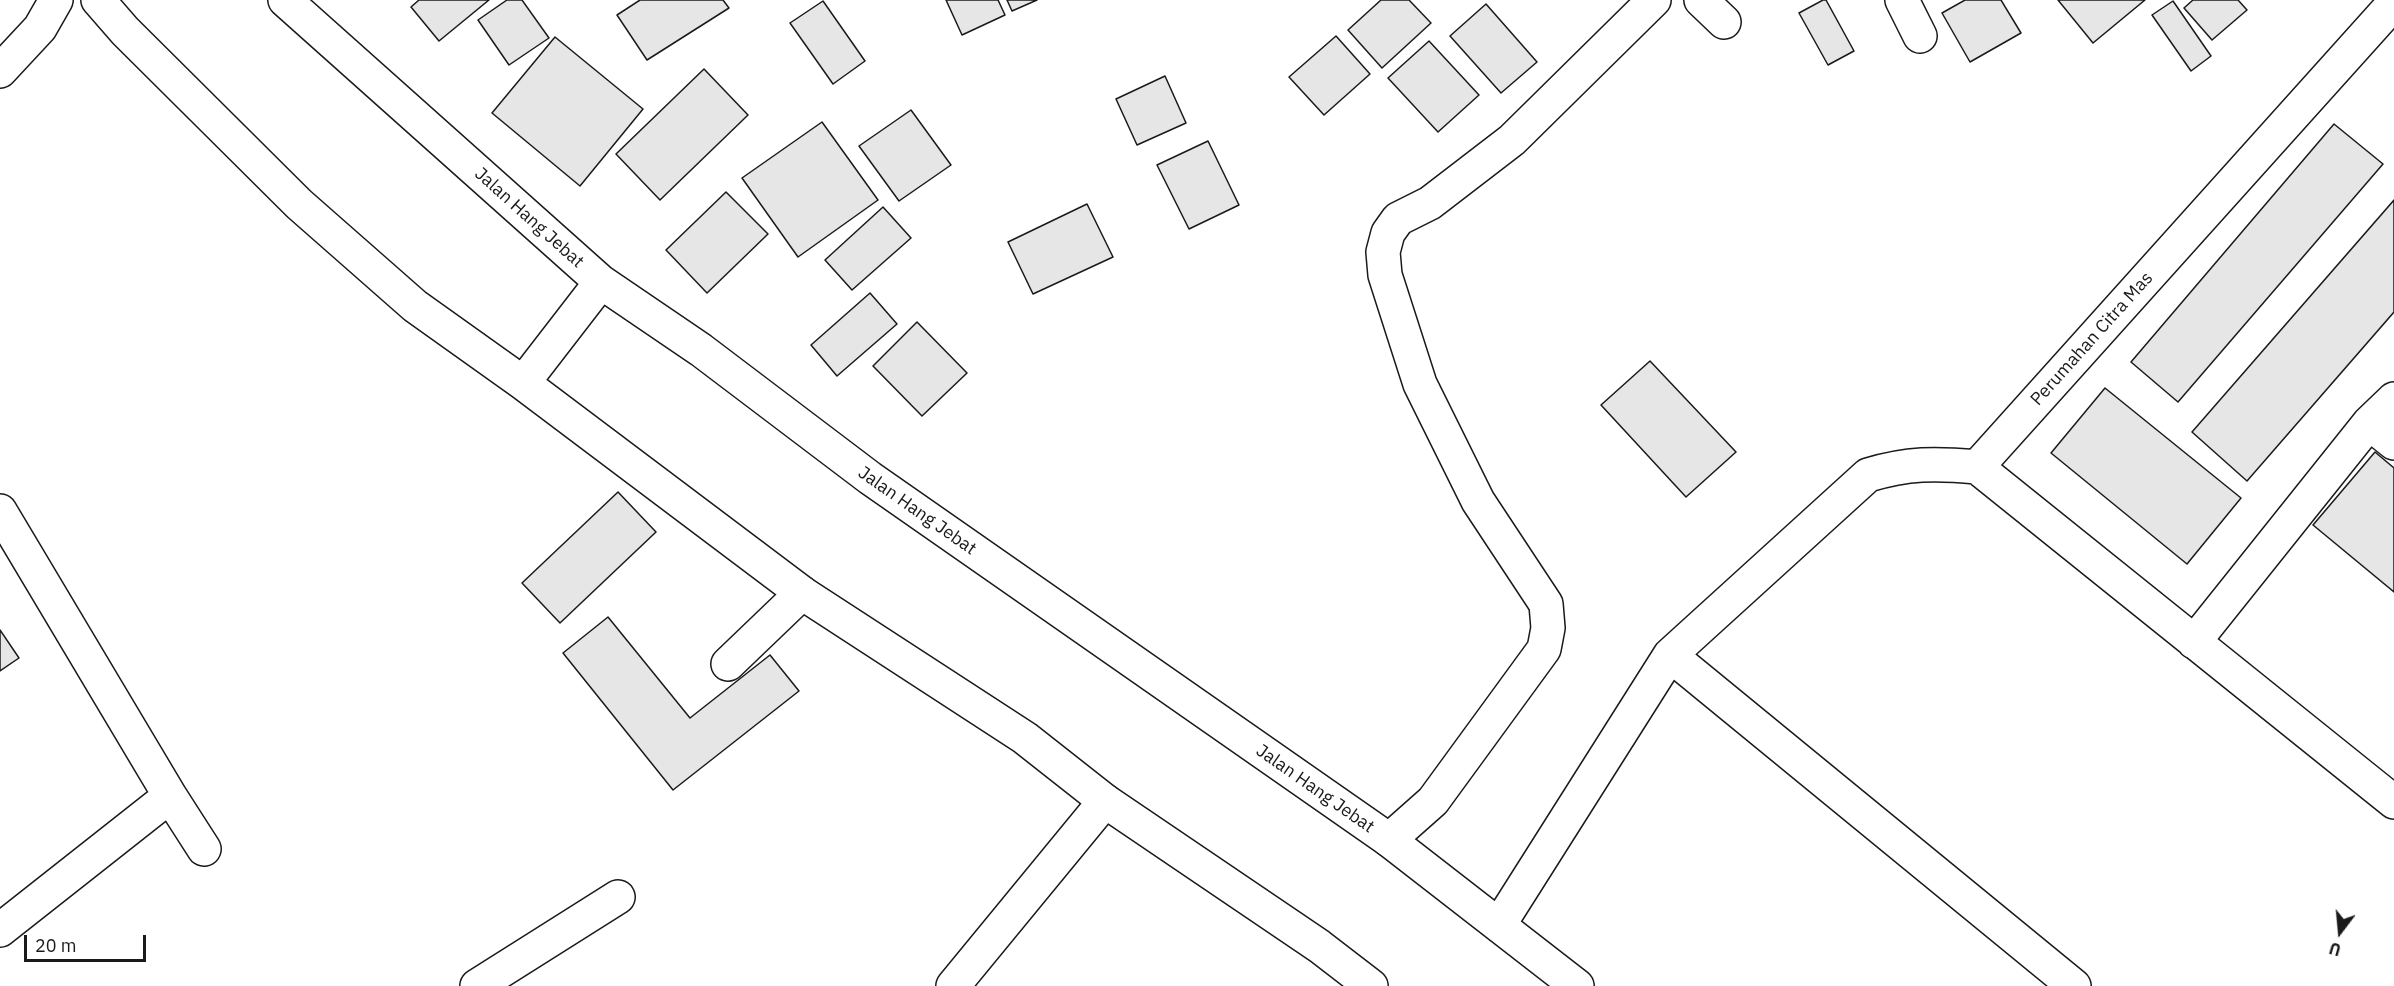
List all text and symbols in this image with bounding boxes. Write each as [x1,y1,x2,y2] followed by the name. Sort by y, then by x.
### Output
[470,163,588,273] street label: Jalan Hang Jebat
[2026,268,2158,410] street label: Perumahan Citra Mas
[854,462,980,560] street label: Jalan Hang Jebat
[1252,740,1378,838] street label: Jalan Hang Jebat
[2310,902,2370,962] north arrow
[27,923,148,961] scale bar
[35,934,77,957] text: 20 m
[2327,938,2343,960] text: U

